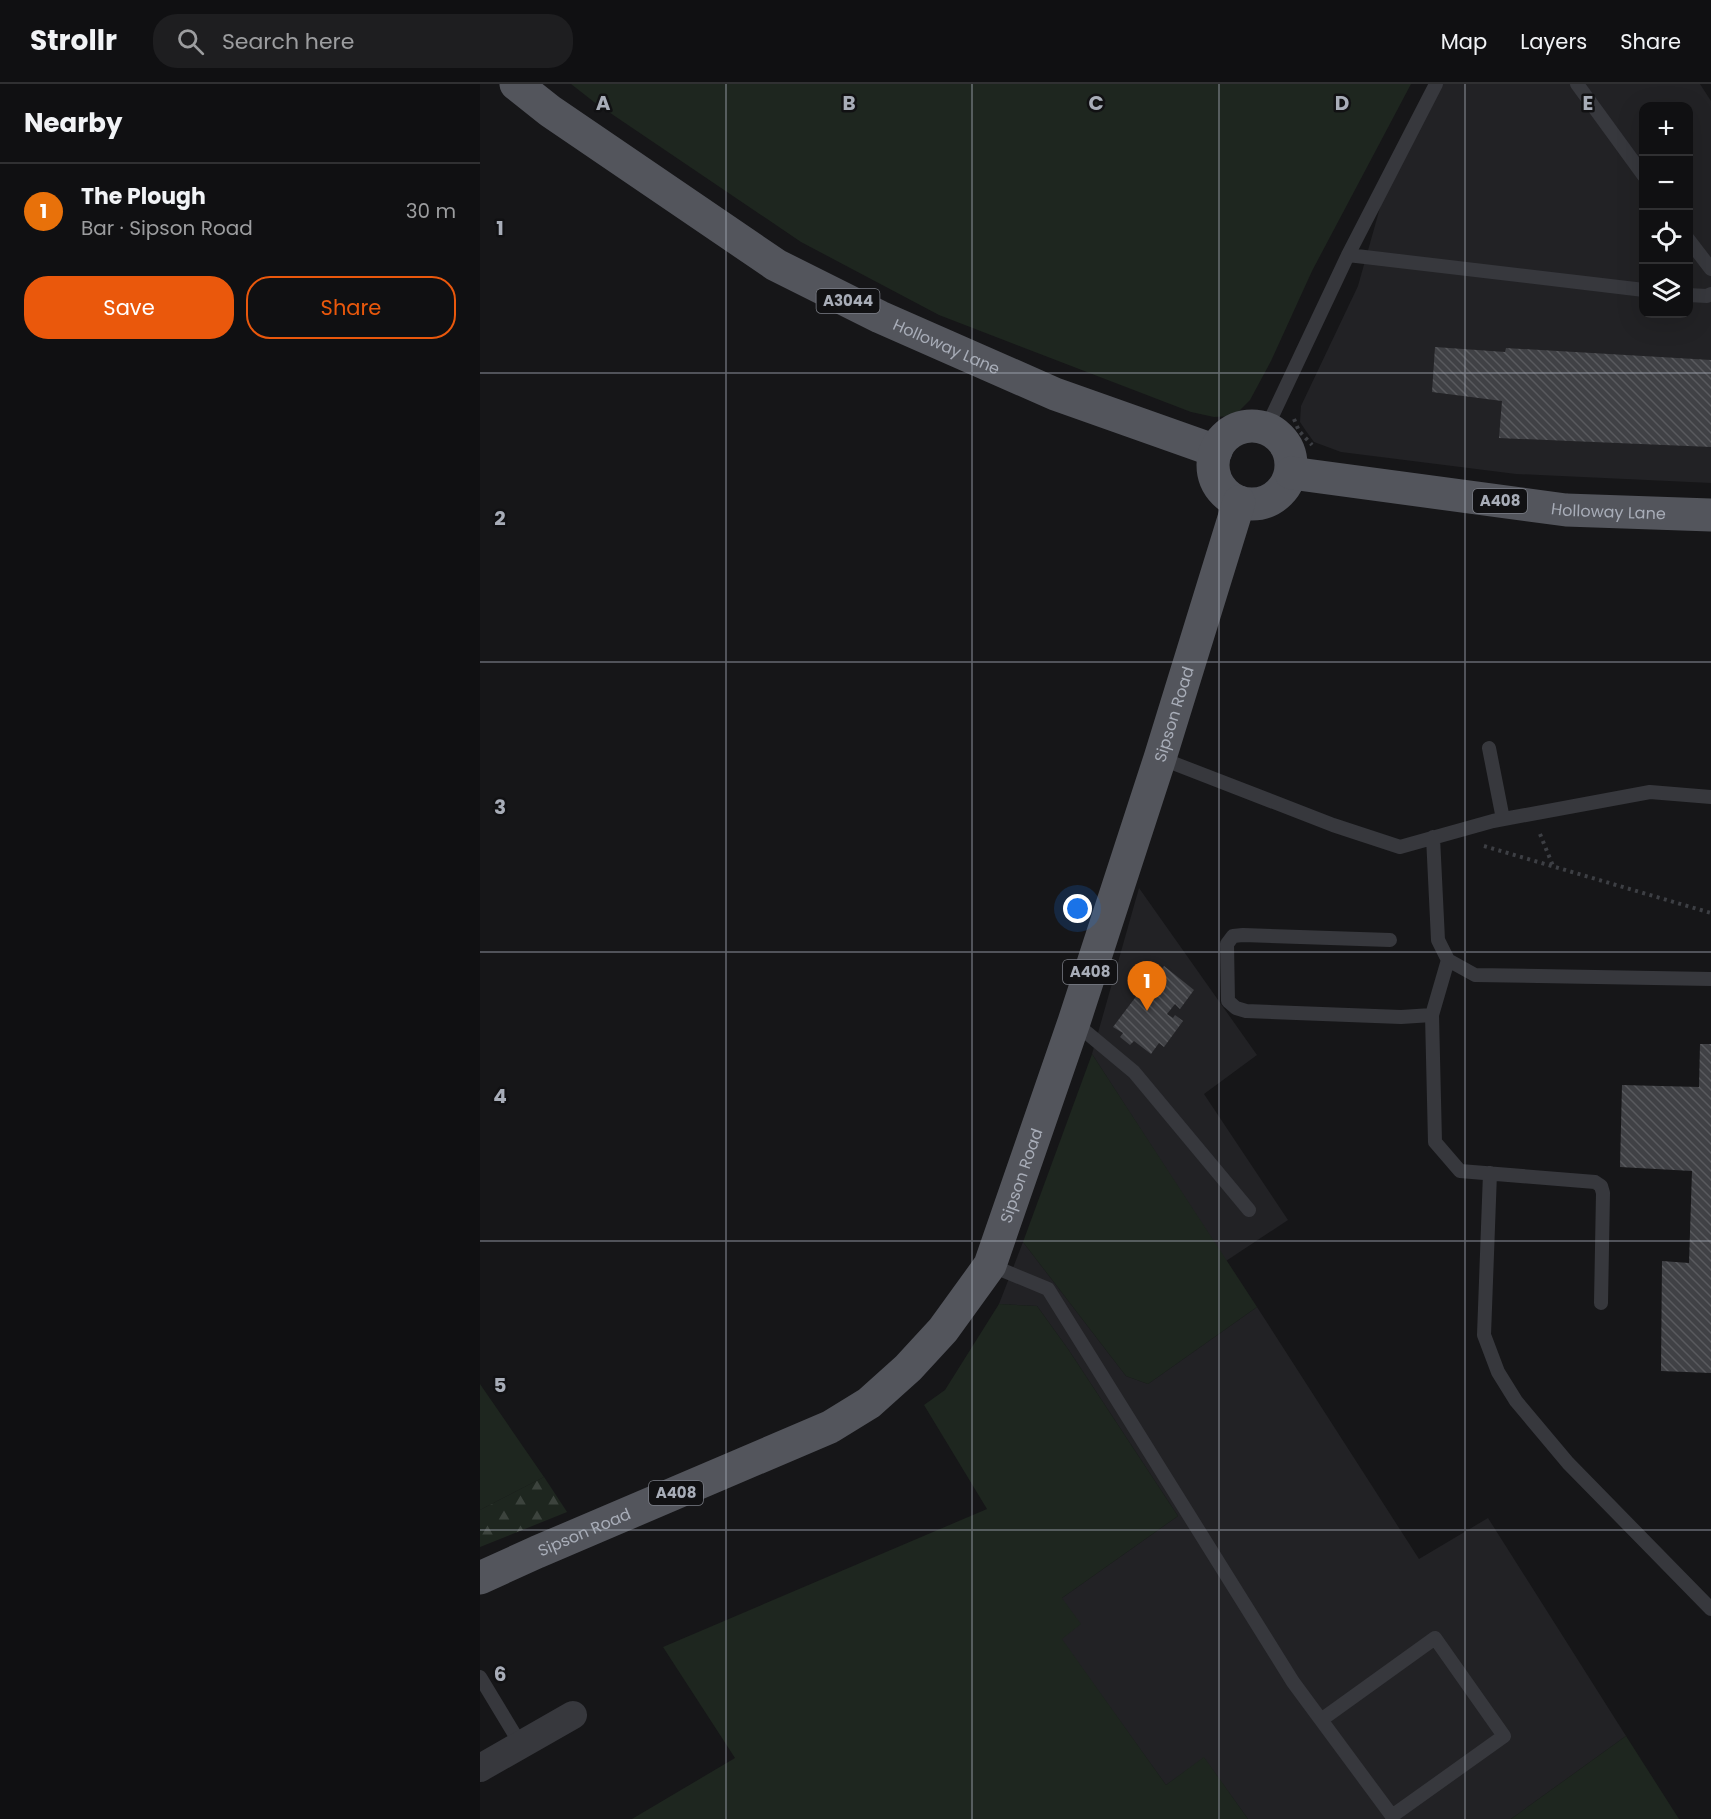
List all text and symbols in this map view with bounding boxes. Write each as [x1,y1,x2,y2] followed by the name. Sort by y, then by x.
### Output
[153,14,573,68] search box
[30,21,117,60] text: Strollr
[174,25,207,58] icon: search
[222,26,354,57] text: Search here
[1441,27,1487,56] text: Map
[1520,27,1587,56] text: Layers
[1620,27,1681,56] text: Share
[596,89,611,117] text: A
[842,89,856,117] text: B
[1088,89,1104,117] text: C
[1335,89,1349,117] text: D
[1583,89,1593,117] text: E
[1639,102,1693,318] map controls
[1639,102,1693,156] button: +
[24,105,122,141] text: Nearby
[1639,156,1693,210] button: −
[81,181,206,212] text: The Plough
[40,197,47,225] text: 1
[406,197,456,225] text: 30 m
[1639,210,1693,264] button: locate
[81,214,253,242] text: Bar · Sipson Road
[496,214,504,242] text: 1
[1639,264,1693,318] button: layers
[24,276,234,339] button: Save
[246,276,456,339] button: Share
[816,289,880,313] road number: A3044
[889,313,1004,380] street label: Holloway Lane
[1473,489,1527,513] road number: A408
[1550,497,1666,525] street label: Holloway Lane
[494,504,506,532] text: 2
[1148,664,1200,765] street label: Sipson Road
[494,793,506,821] text: 3
[1063,894,1092,923] your location
[1063,960,1117,984] road number: A408
[1128,962,1166,1011] pin: 1
[493,1082,507,1110] text: 4
[994,1125,1048,1226] street label: Sipson Road
[494,1371,507,1399] text: 5
[649,1481,703,1505] road number: A408
[534,1502,634,1562] street label: Sipson Road
[494,1660,506,1688] text: 6

